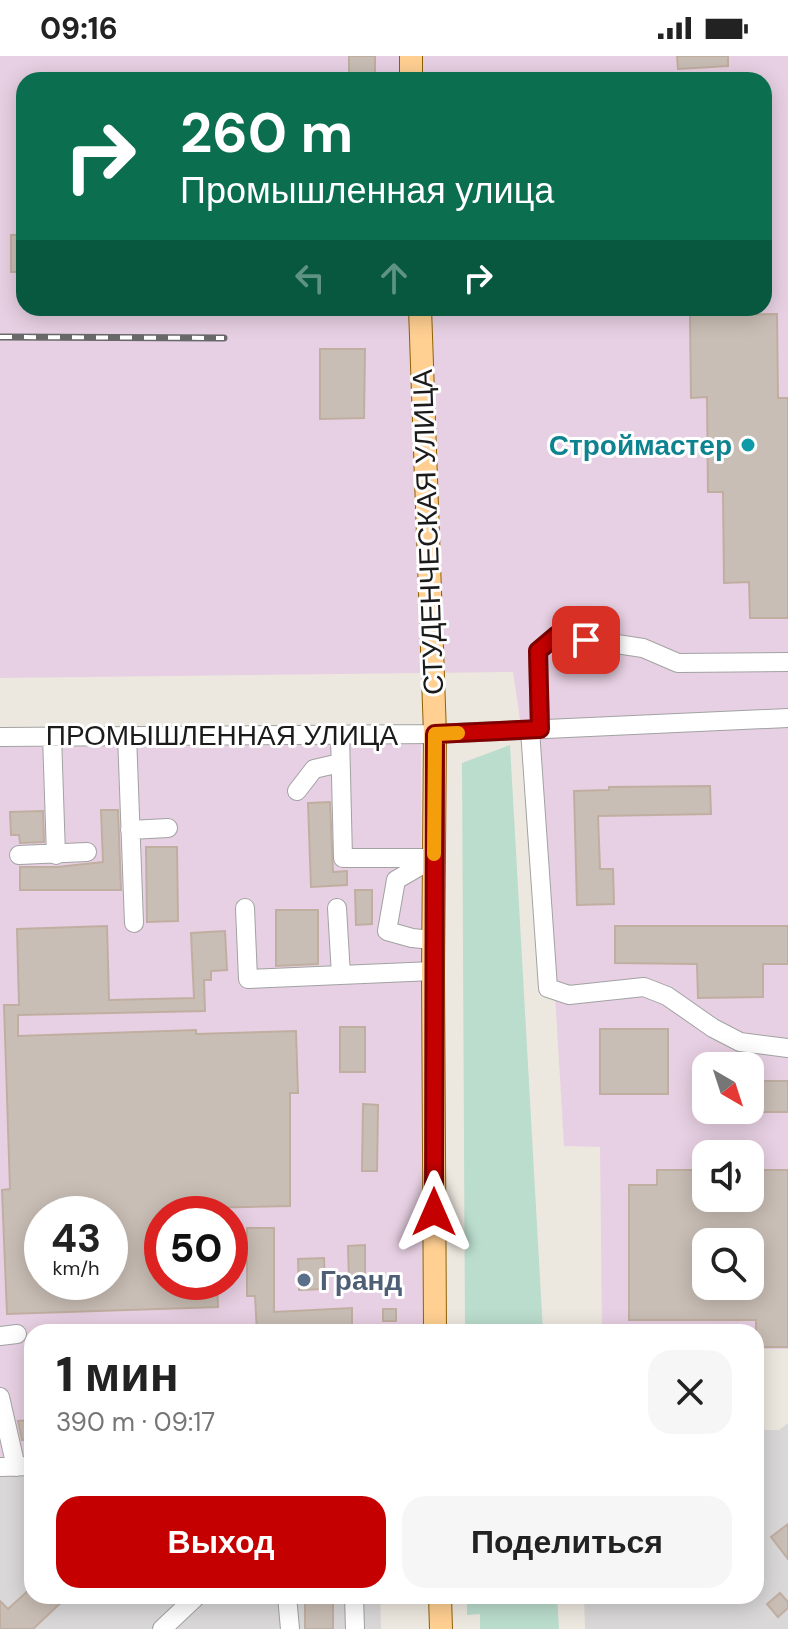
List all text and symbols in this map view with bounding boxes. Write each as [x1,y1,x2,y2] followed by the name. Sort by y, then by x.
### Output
[40,9,118,48] text: 09:16
[180,96,353,169] text: 260 m
[48,104,152,208] icon: right
[180,167,554,214] text: Промышленная улица
[288,256,332,300] icon: left
[372,256,416,300] icon: ahead
[456,256,500,300] icon: right
[404,368,452,695] street label: СТУДЕНЧЕСКАЯ УЛИЦА
[549,427,732,464] place label: Строймастер
[739,436,757,454] marker: Строймастер
[552,606,620,674] pin
[564,618,608,662] icon: arrive
[46,717,398,754] street label: ПРОМЫШЛЕННАЯ УЛИЦА
[692,1052,764,1124] north arrow
[692,1052,764,1300] map controls
[692,1140,764,1212] button: sound
[392,1170,476,1254] position arrow
[144,1196,248,1300] speed limit sign: 50
[51,1212,101,1264] text: 43
[692,1228,764,1300] button: search
[52,1255,100,1281] text: km/h
[320,1262,402,1299] place label: Гранд
[295,1271,313,1289] marker: Гранд
[56,1343,179,1406] text: 1 мин
[648,1350,732,1434] button: close
[56,1405,215,1439] text: 390 m · 09:17
[56,1496,386,1588] button: Выход
[402,1496,732,1588] button: Поделиться

